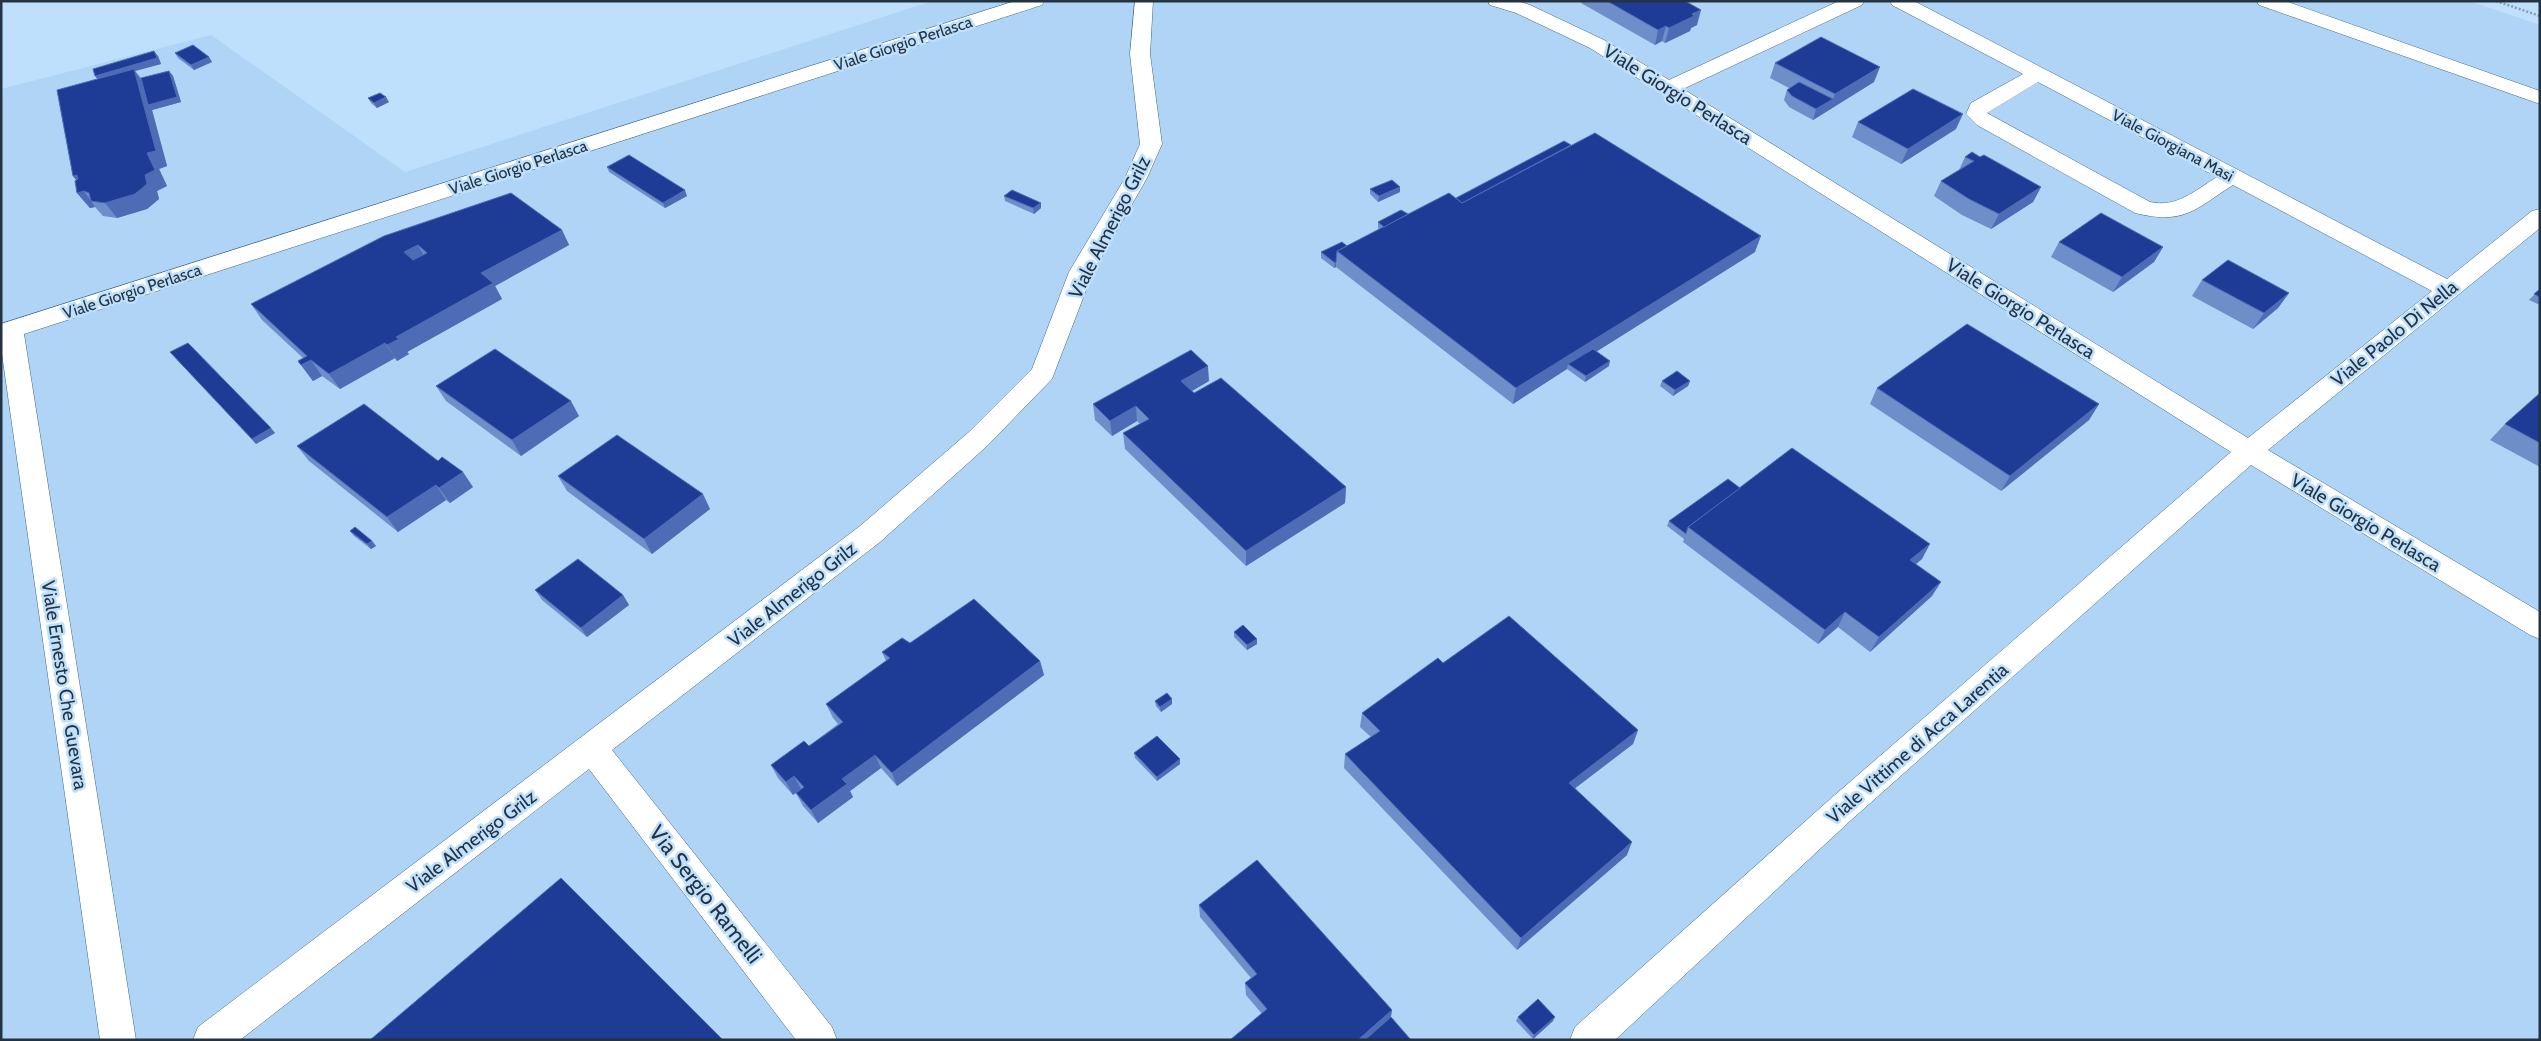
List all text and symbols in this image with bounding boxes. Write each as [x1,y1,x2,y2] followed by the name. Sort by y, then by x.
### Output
[832,12,975,75] street label: Viale Giorgio Perlasca
[1599,39,1756,150] street label: Viale Giorgio Perlasca
[2109,105,2237,186] street label: Viale Giorgiana Masi
[447,136,590,199] street label: Viale Giorgio Perlasca
[1064,152,1155,302] street label: Viale Almerigo Grilz
[1942,253,2099,364] street label: Viale Giorgio Perlasca
[61,260,204,323] street label: Viale Giorgio Perlasca
[2326,275,2462,391] street label: Viale Paolo Di Nella
[2286,468,2445,576] street label: Viale Giorgio Perlasca
[723,537,861,652] street label: Viale Almerigo Grilz
[37,579,92,791] street label: Viale Ernesto Che Guevara
[1822,658,2013,828] street label: Viale Vittime di Acca Larentia
[402,785,541,898] street label: Viale Almerigo Grilz
[643,820,768,969] street label: Via Sergio Ramelli

